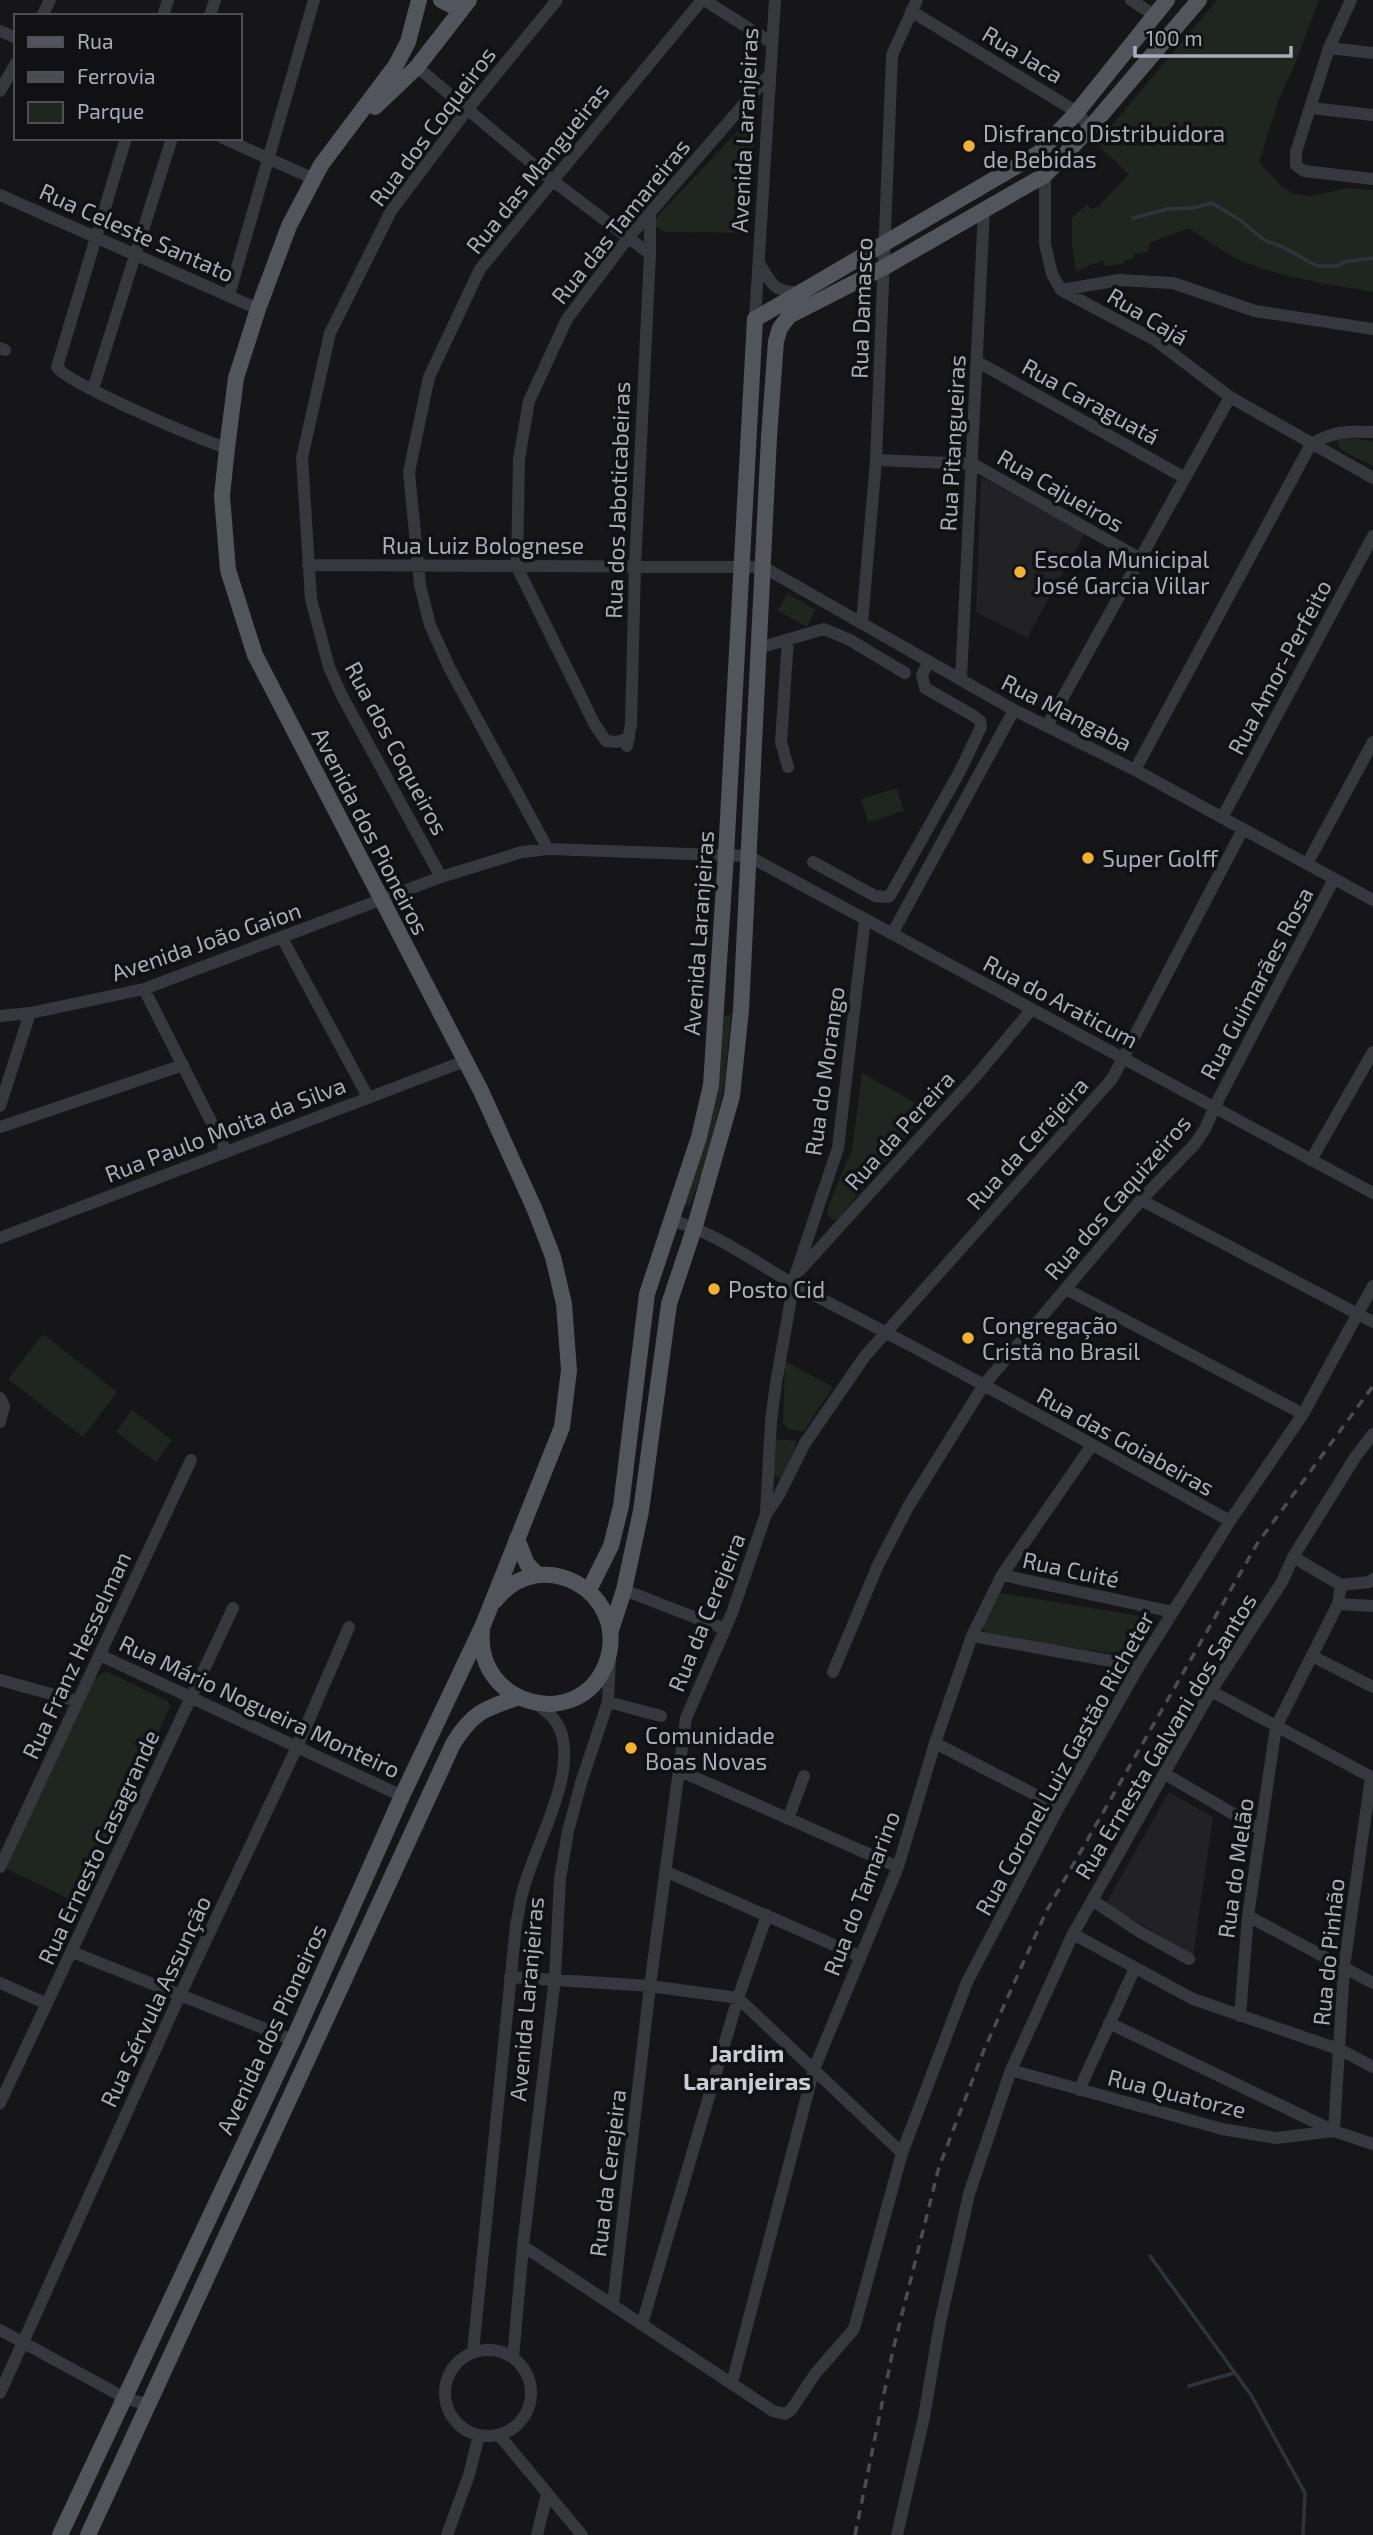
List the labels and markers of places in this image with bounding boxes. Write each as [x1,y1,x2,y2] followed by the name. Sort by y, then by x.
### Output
[983,119,1225,173] place label: Disfranco Distribuidora de Bebidas
[961,138,977,154] marker: Disfranco Distribuidora de Bebidas
[1034,545,1210,599] place label: Escola Municipal José Garcia Villar
[1012,564,1028,580] marker: Escola Municipal José Garcia Villar
[1102,844,1219,872] place label: Super Golff
[1080,850,1096,866] marker: Super Golff
[728,1275,825,1303] place label: Posto Cid
[706,1281,722,1297] marker: Posto Cid
[982,1311,1140,1365] place label: Congregação Cristã no Brasil
[960,1330,976,1346] marker: Congregação Cristã no Brasil
[645,1721,775,1775] place label: Comunidade Boas Novas
[623,1740,639,1756] marker: Comunidade Boas Novas

